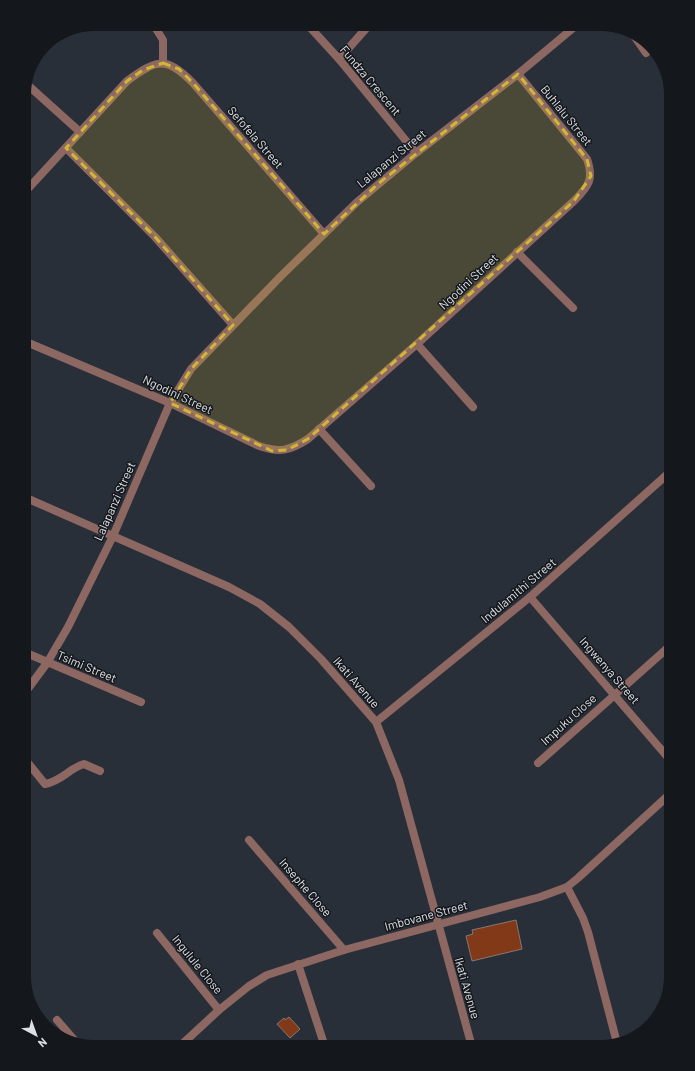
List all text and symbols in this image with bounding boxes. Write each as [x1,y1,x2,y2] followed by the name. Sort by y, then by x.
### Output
[338,42,404,118] street label: Fundza Crescent
[538,82,596,148] street label: Buhlalu Street
[225,103,287,171] street label: Sefofela Street
[354,126,428,190] street label: Lalapanzi Street
[436,250,500,312] street label: Ngodini Street
[141,372,215,416] street label: Ngodini Street
[90,459,138,543] street label: Lalapanzi Street
[478,555,558,625] street label: Indulamithi Street
[577,634,643,706] street label: Ingwenya Street
[55,647,119,685] street label: Tsimi Street
[331,654,383,710] street label: Ikati Avenue
[537,690,599,748] street label: Impuku Close
[277,855,335,919] street label: Insephe Close
[383,897,469,933] street label: Imbovane Street
[170,932,226,996] street label: Ingulule Close
[453,956,483,1020] street label: Ikati Avenue
[16,1015,56,1055] north arrow
[36,1036,50,1050] text: N

